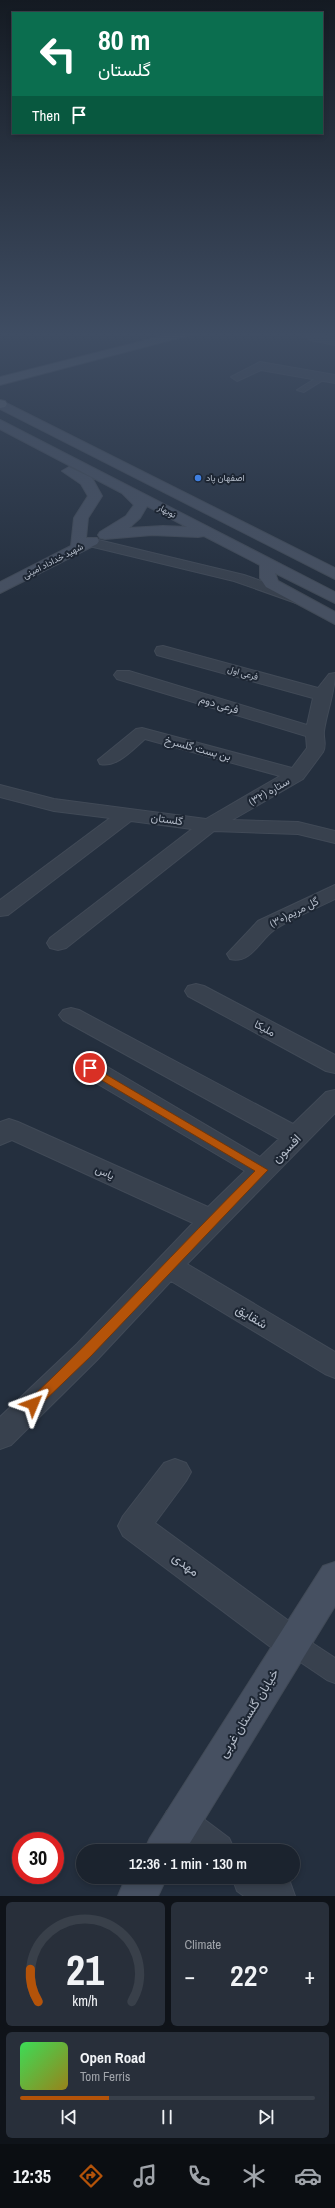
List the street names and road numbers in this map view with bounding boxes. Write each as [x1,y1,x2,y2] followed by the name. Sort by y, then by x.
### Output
[155,501,179,521] street label: نوبهار
[21,541,85,581] street label: شهید خداداد امینی
[226,663,260,683] street label: فرعی اول
[197,691,240,718] street label: فرعی دوم
[163,732,233,765] street label: بن بست گلسرخ
[246,773,292,808] street label: ستاره (۳۲)
[150,810,184,828] street label: گلستان
[267,894,321,931] street label: گل مریم(۳۰)
[252,1017,278,1039] street label: ملیکا
[268,1130,305,1167] street label: افسون
[93,1162,117,1182] street label: یاس
[233,1300,271,1333] street label: شقایق
[169,1549,203,1580] street label: مهدی
[214,1665,283,1761] street label: خیابان گلستان غربی

